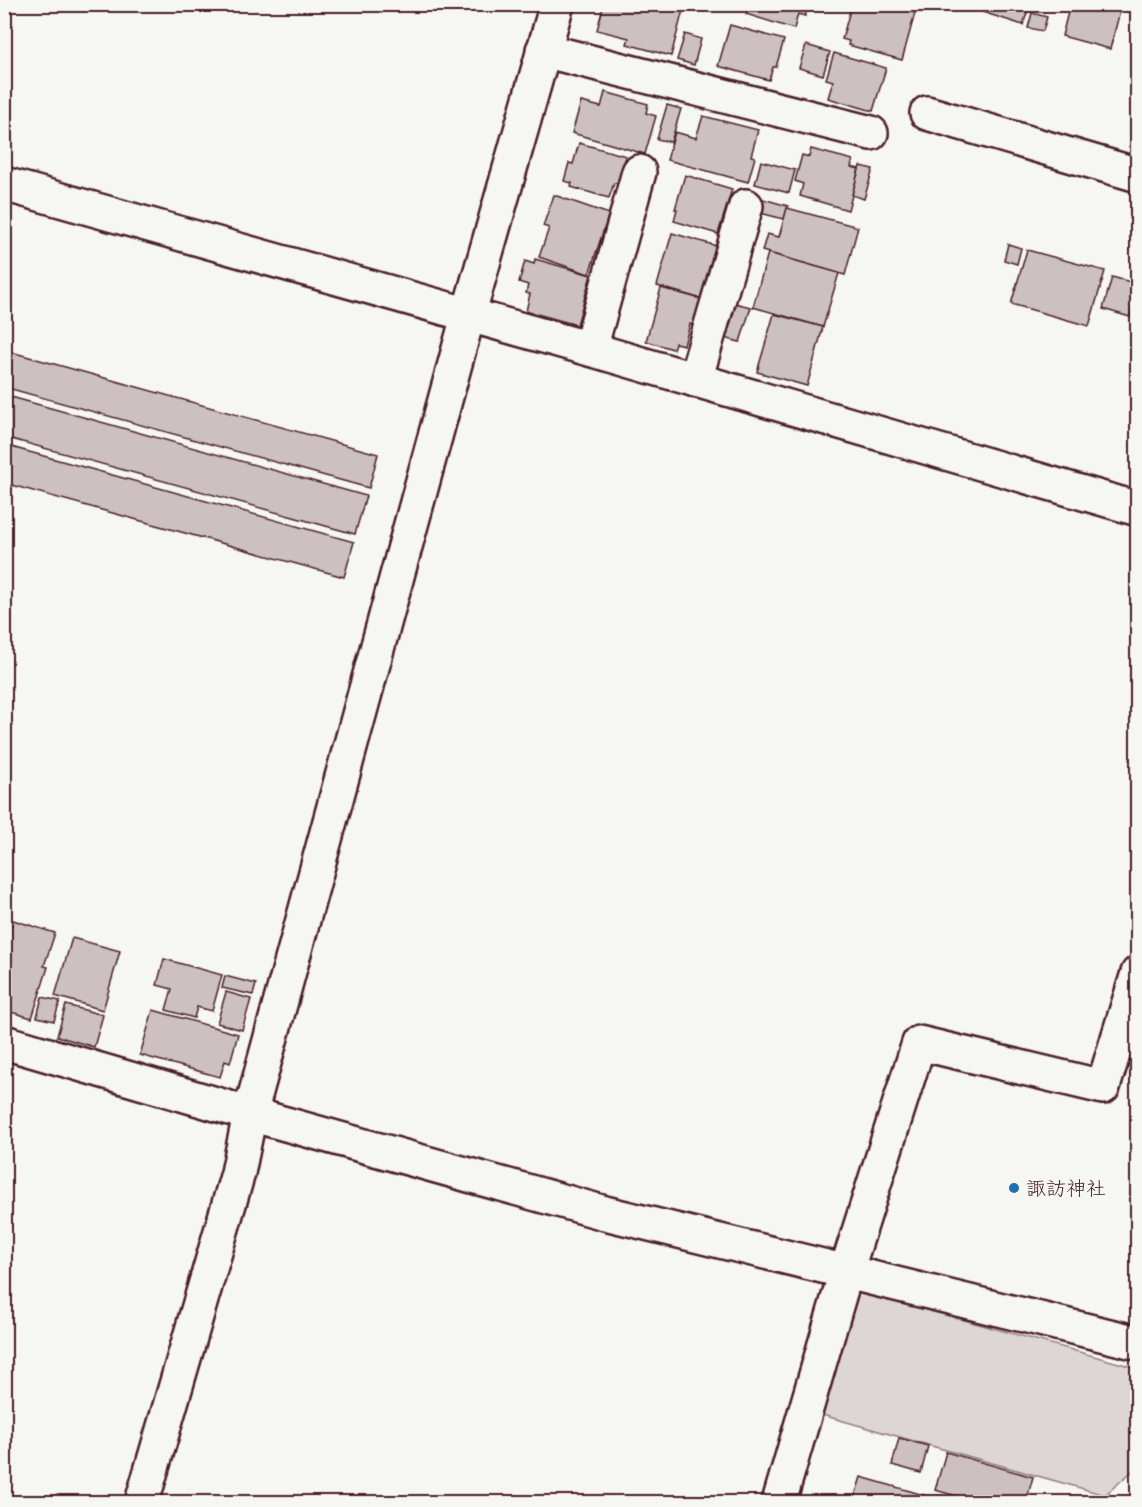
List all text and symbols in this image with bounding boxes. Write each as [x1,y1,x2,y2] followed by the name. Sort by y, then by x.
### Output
[1026,1176,1106,1205] place label: 諏訪神社
[1007,1181,1021,1195] marker: 諏訪神社

